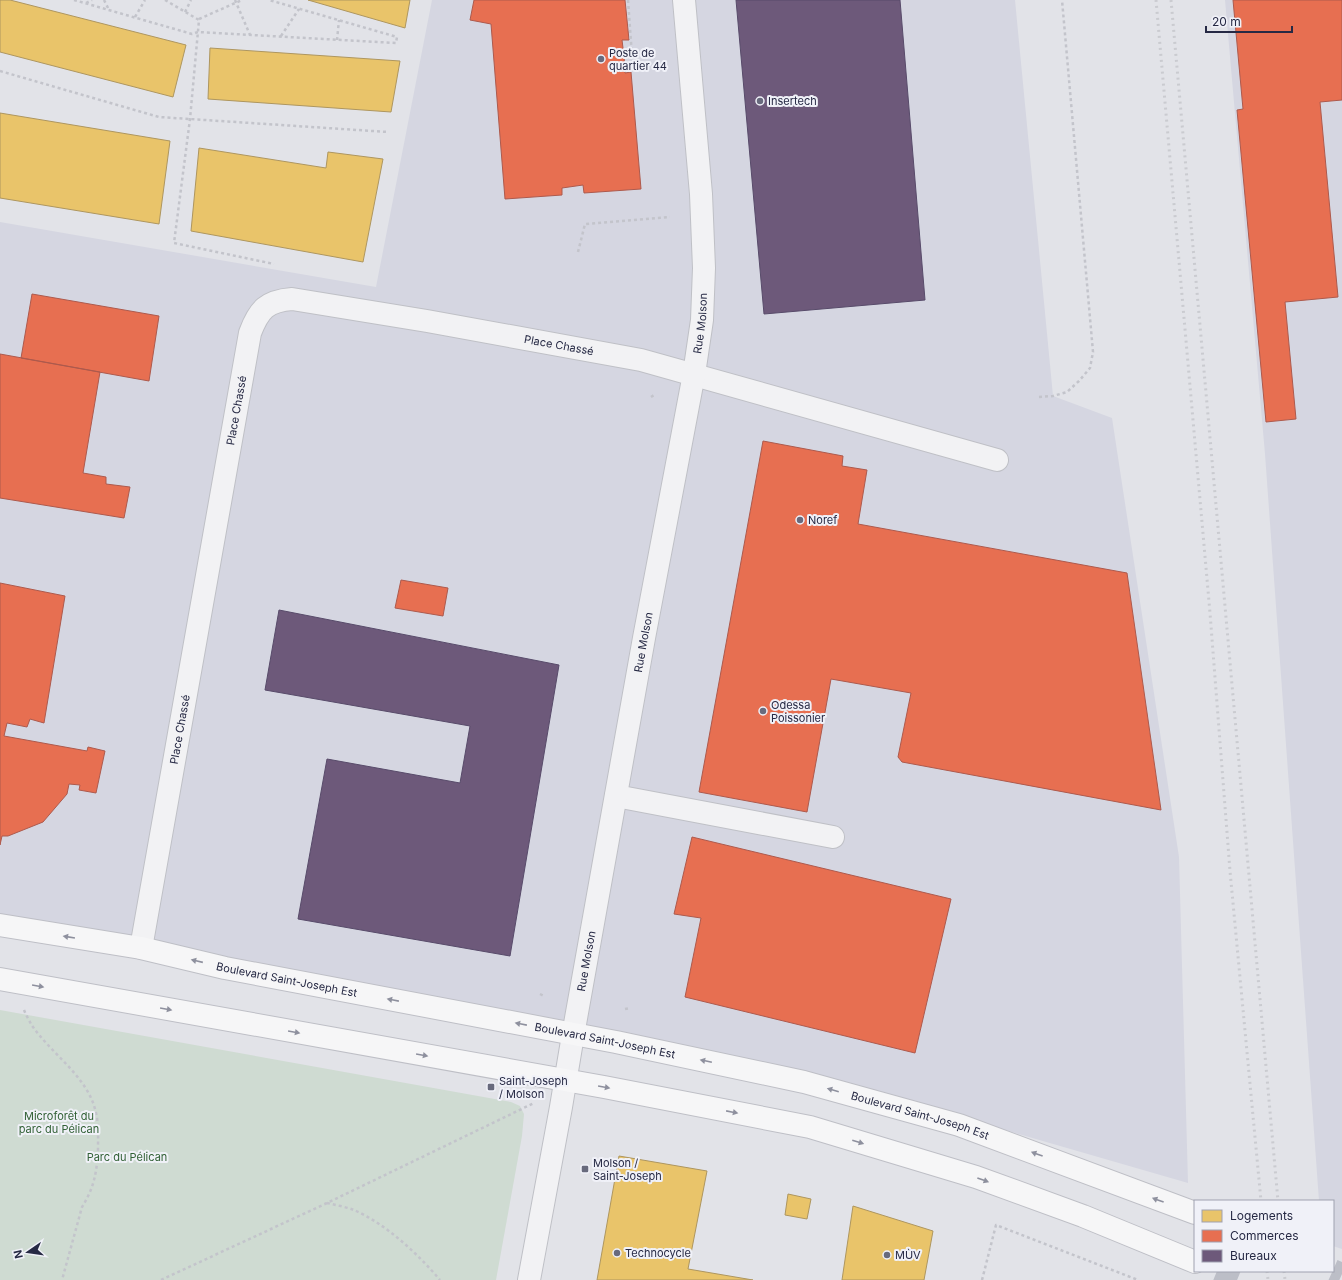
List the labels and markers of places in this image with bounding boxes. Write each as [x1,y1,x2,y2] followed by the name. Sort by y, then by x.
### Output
[609,46,667,73] place label: Poste de quartier 44
[596,54,606,64] marker: Poste de quartier 44
[768,94,817,108] place label: Insertech
[755,96,765,106] marker: Insertech
[808,513,837,527] place label: Noref
[795,515,805,525] marker: Noref
[771,698,825,725] place label: Odessa Poissonier
[758,706,768,716] marker: Odessa Poissonier
[499,1074,568,1101] place label: Saint-Joseph / Molson
[486,1082,496,1092] marker: Saint-Joseph / Molson
[593,1156,662,1183] place label: Molson / Saint-Joseph
[580,1164,590,1174] marker: Molson / Saint-Joseph
[625,1246,691,1260] place label: Technocycle
[612,1248,622,1258] marker: Technocycle
[895,1248,921,1262] place label: MÙV
[882,1250,892,1260] marker: MÙV

